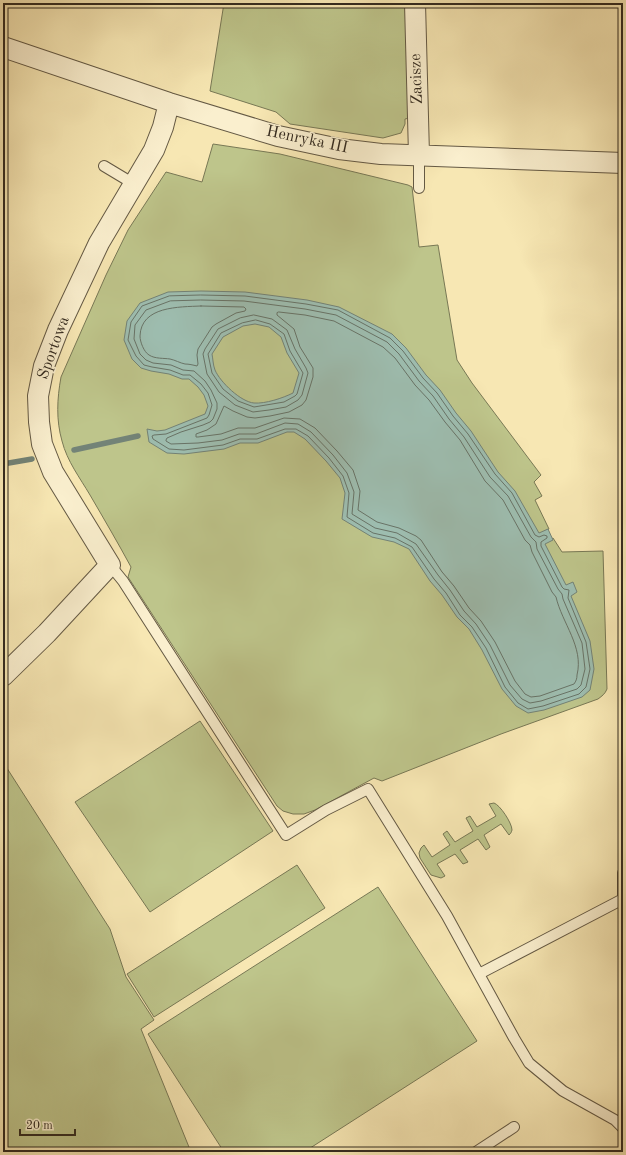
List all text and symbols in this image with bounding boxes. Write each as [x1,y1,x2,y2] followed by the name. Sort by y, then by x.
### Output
[408,53,426,105] street label: Zacisze
[265,124,349,156] street label: Henryka III
[35,314,73,382] street label: Sportowa
[20,1111,75,1137] scale bar
[26,1120,53,1132] text: 20 m

